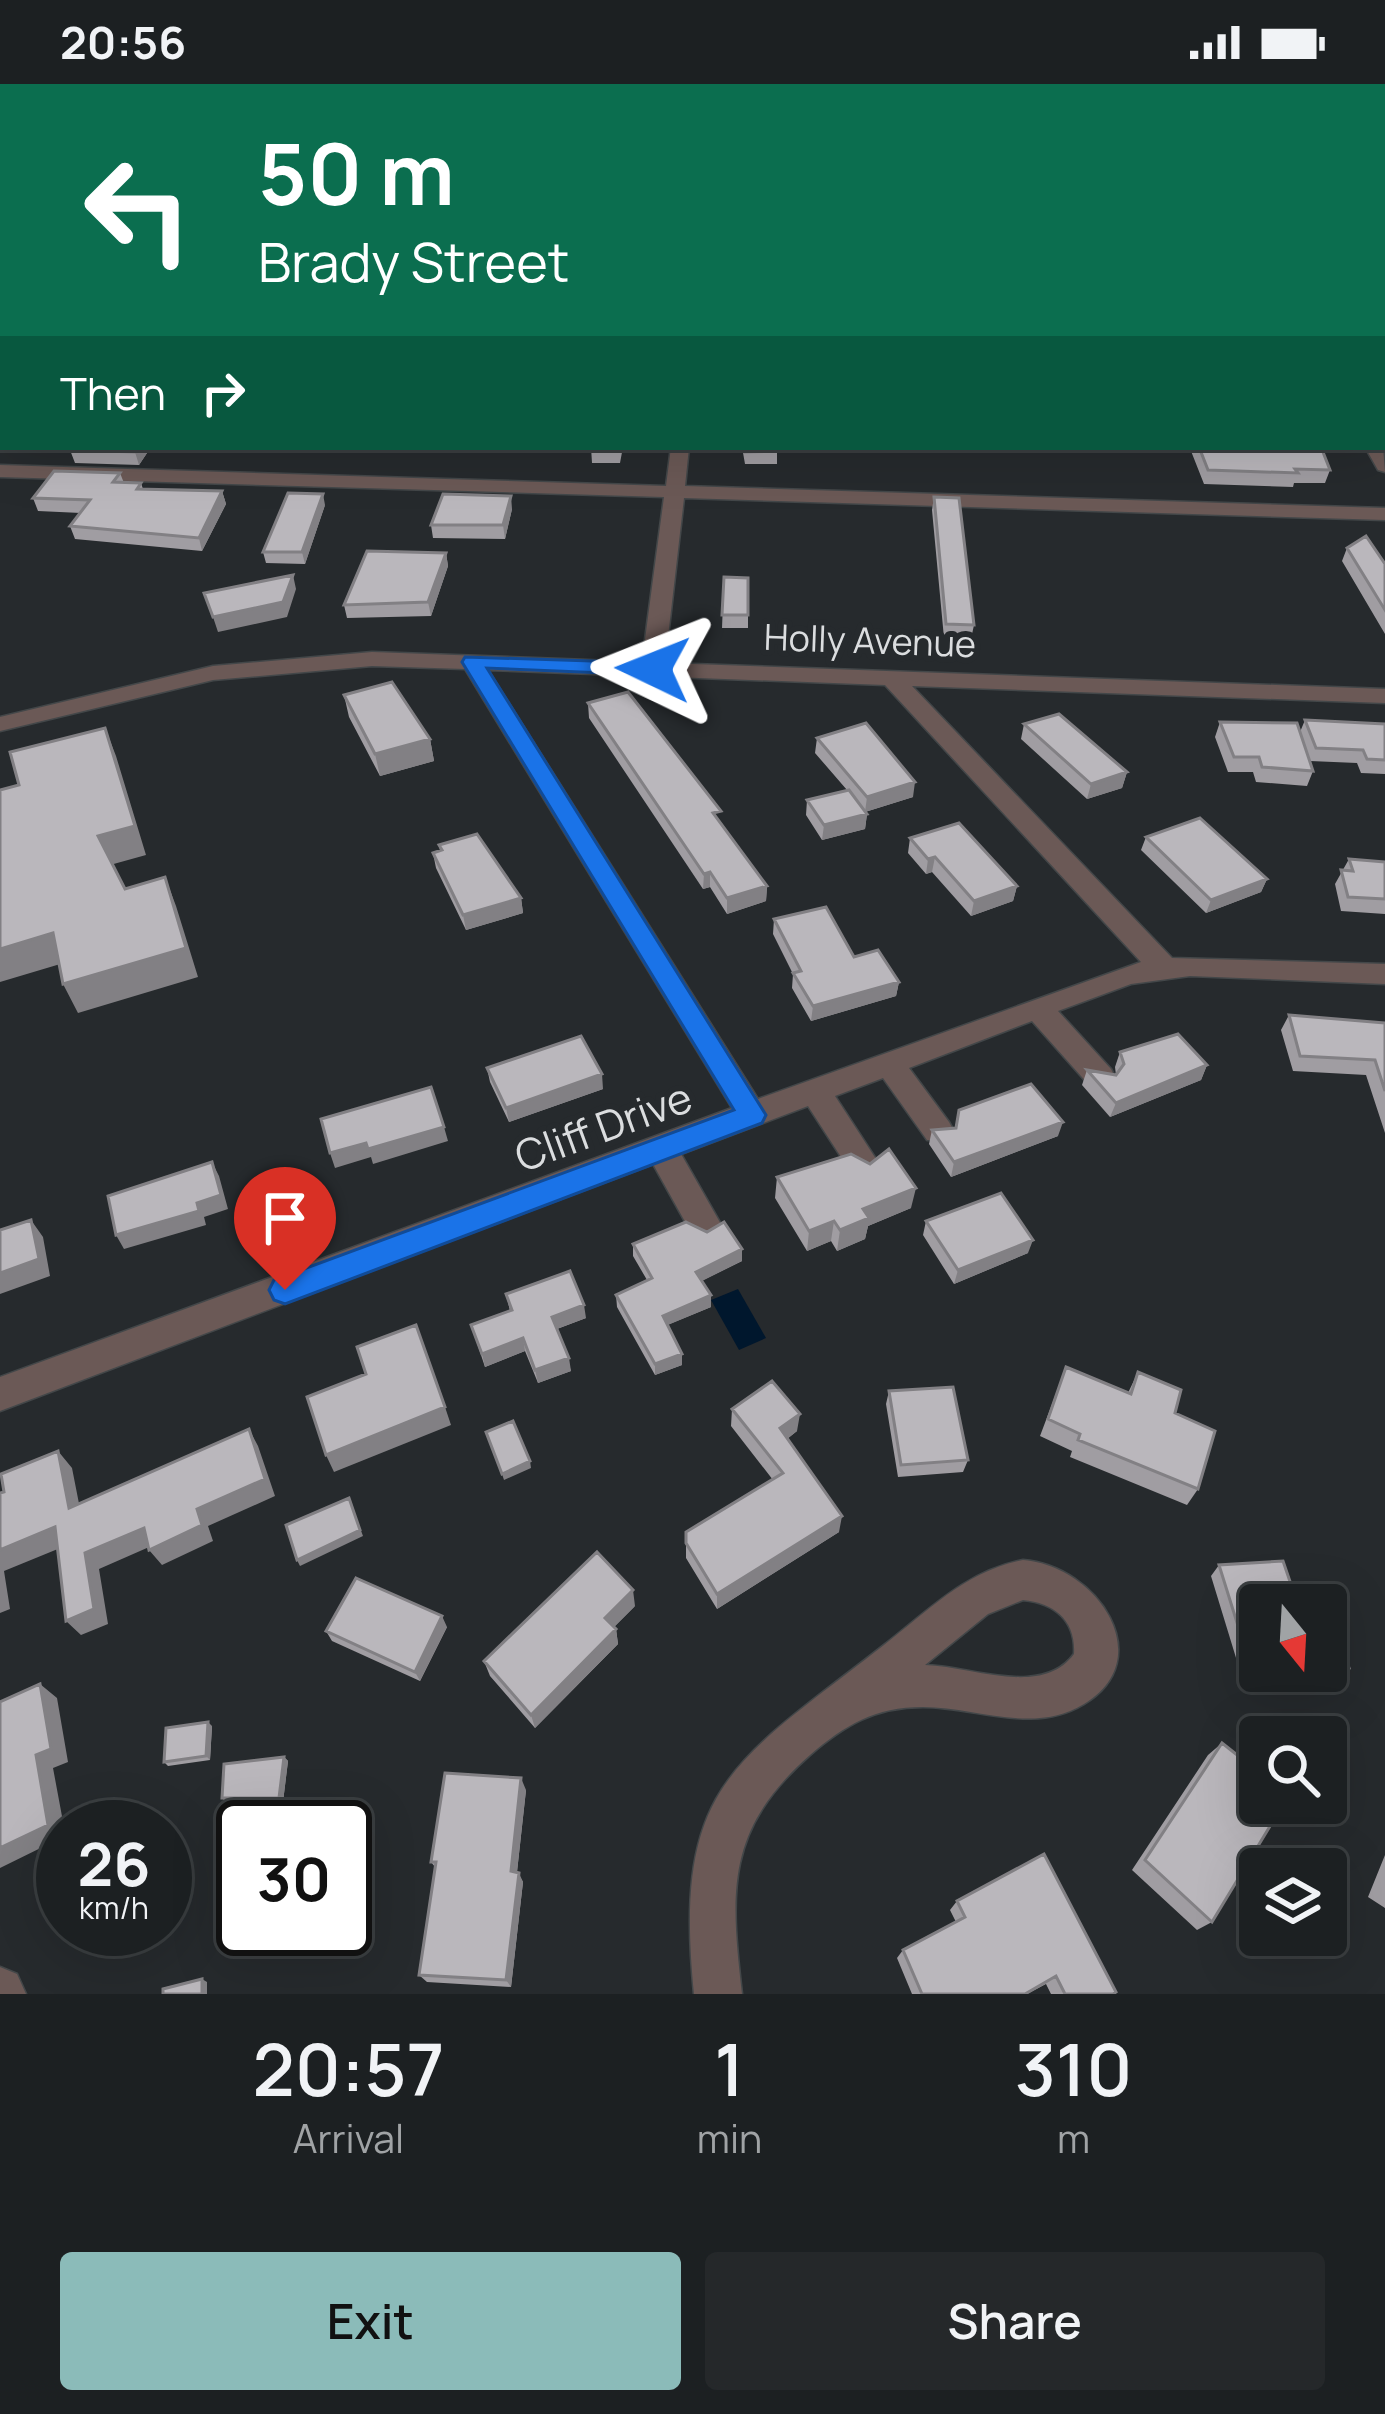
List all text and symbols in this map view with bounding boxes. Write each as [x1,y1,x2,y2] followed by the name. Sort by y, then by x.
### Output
[60,11,186,73] text: 20:56
[258,115,455,230] text: 50 m
[60,132,216,288] icon: left
[258,224,569,298] text: Brady Street
[190,360,256,426] icon: right
[60,362,166,424] text: Then
[590,606,716,732] position arrow
[763,612,977,668] street label: Holly Avenue
[507,1067,699,1185] street label: Cliff Drive
[234,1167,336,1290] pin
[252,1185,318,1251] icon: arrive
[1239,1584,1347,1692] north arrow
[1239,1584,1347,1956] map controls
[1239,1716,1347,1824] button: search
[216,1800,372,1956] speed limit sign: 30
[77,1822,151,1904] text: 26
[1239,1848,1347,1956] button: layers
[79,1887,149,1928] text: km/h
[253,2019,444,2118] text: 20:57
[714,2019,745,2118] text: 1
[1015,2019,1132,2118] text: 310
[293,2111,404,2165] text: Arrival
[697,2111,762,2165] text: min
[1057,2111,1090,2165] text: m
[60,2252,681,2390] button: Exit
[705,2252,1325,2390] button: Share

